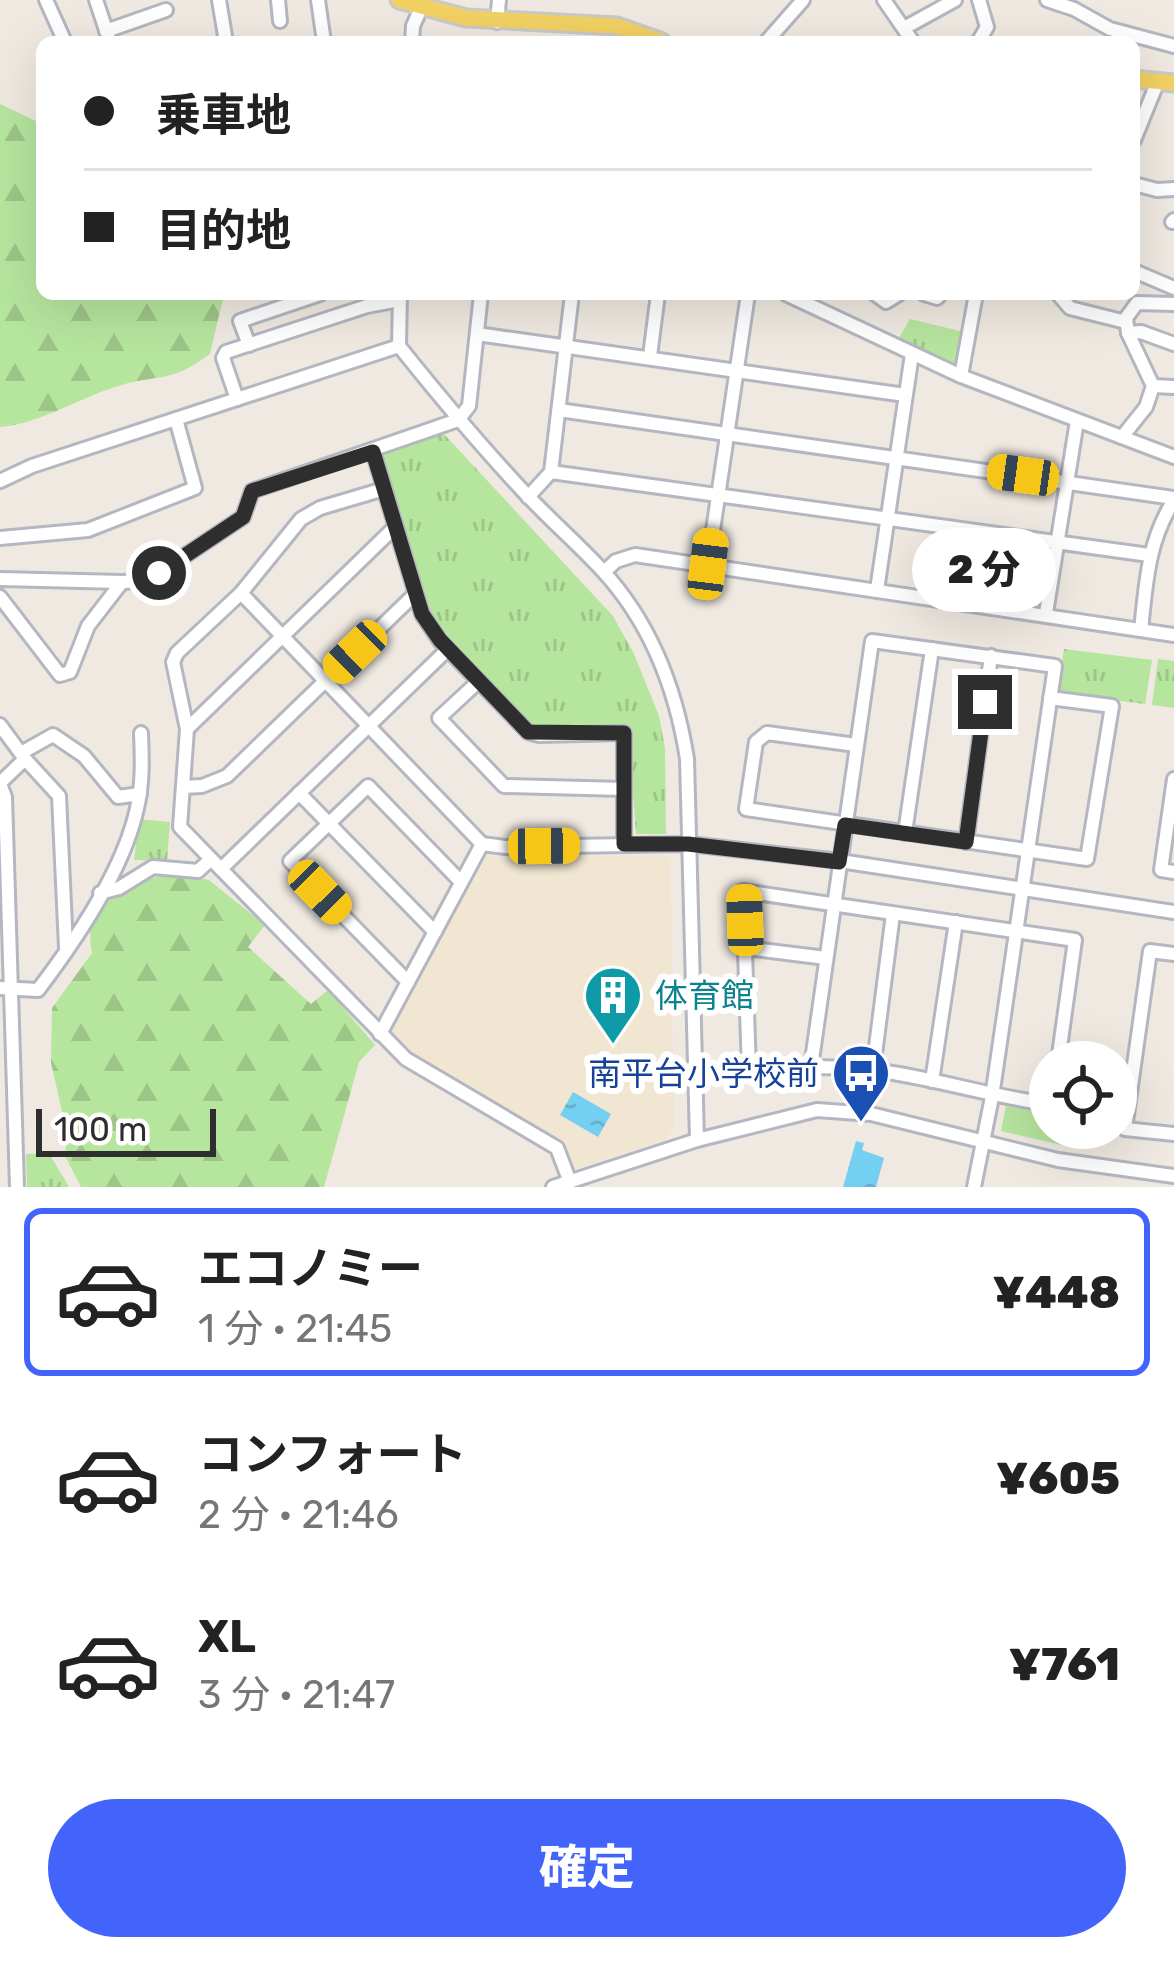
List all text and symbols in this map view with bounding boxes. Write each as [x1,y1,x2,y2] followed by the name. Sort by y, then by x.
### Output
[156,89,291,142] text: 乗車地
[156,204,291,257] text: 目的地
[985,452,1061,498] car
[686,526,730,602] car
[913,528,1057,612] callout: 2 分
[132,546,186,600] route start
[947,547,1021,593] text: 2 分
[317,614,393,690] car
[958,675,1012,729] route end
[508,827,580,865] car
[282,854,358,930] car
[726,883,764,957] car
[582,964,644,1046] building icon: 体育館
[655,976,754,1015] place label: 体育館
[1029,1041,1137,1149] map controls
[1029,1041,1137,1149] button: locate
[830,1042,892,1124] bus stop icon: 南平台小学校前
[588,1054,819,1093] place label: 南平台小学校前
[36,1103,216,1156] scale bar
[54,1110,147,1149] text: 100 m
[54,1238,162,1346] icon: car
[198,1242,423,1295] text: エコノミー
[993,1266,1120,1319] text: ¥448
[198,1306,392,1352] text: 1 分 · 21:45
[54,1424,162,1532] icon: car
[198,1428,467,1481] text: コンフォート
[996,1452,1120,1505] text: ¥605
[198,1492,399,1538] text: 2 分 · 21:46
[54,1610,162,1718] icon: car
[198,1610,256,1663] text: XL
[1009,1638,1120,1691] text: ¥761
[198,1672,395,1718] text: 3 分 · 21:47
[48,1799,1126,1937] button: 確定

